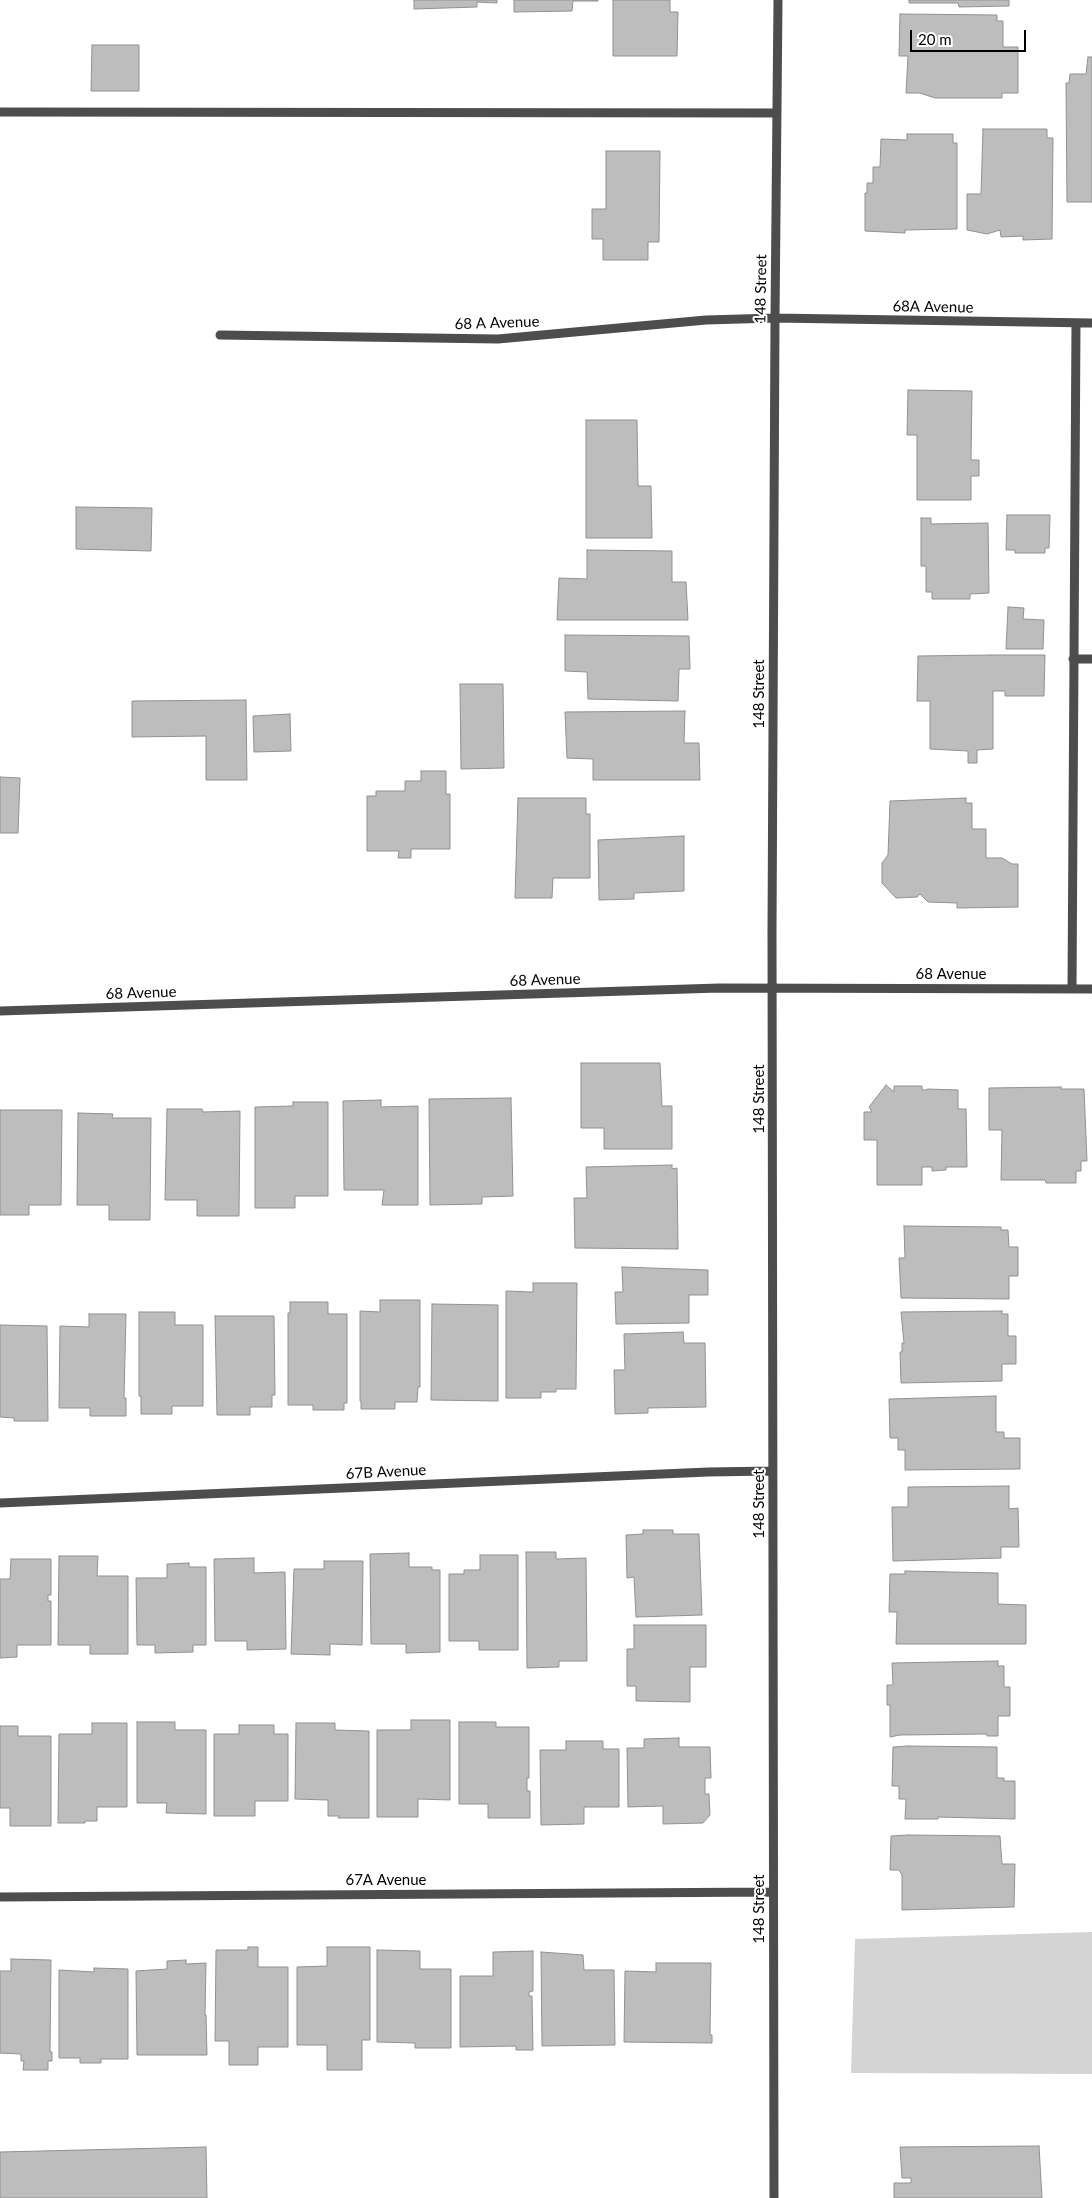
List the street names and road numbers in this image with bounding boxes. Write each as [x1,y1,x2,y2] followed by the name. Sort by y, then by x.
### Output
[751,254,771,324] street label: 148 Street
[892,297,974,317] street label: 68A Avenue
[454,313,540,333] street label: 68 A Avenue
[750,659,768,729] street label: 148 Street
[916,965,986,983] street label: 68 Avenue
[509,970,581,990] street label: 68 Avenue
[105,983,177,1003] street label: 68 Avenue
[750,1064,768,1134] street label: 148 Street
[345,1461,427,1483] street label: 67B Avenue
[750,1469,768,1539] street label: 148 Street
[345,1871,427,1889] street label: 67A Avenue
[750,1874,768,1944] street label: 148 Street

